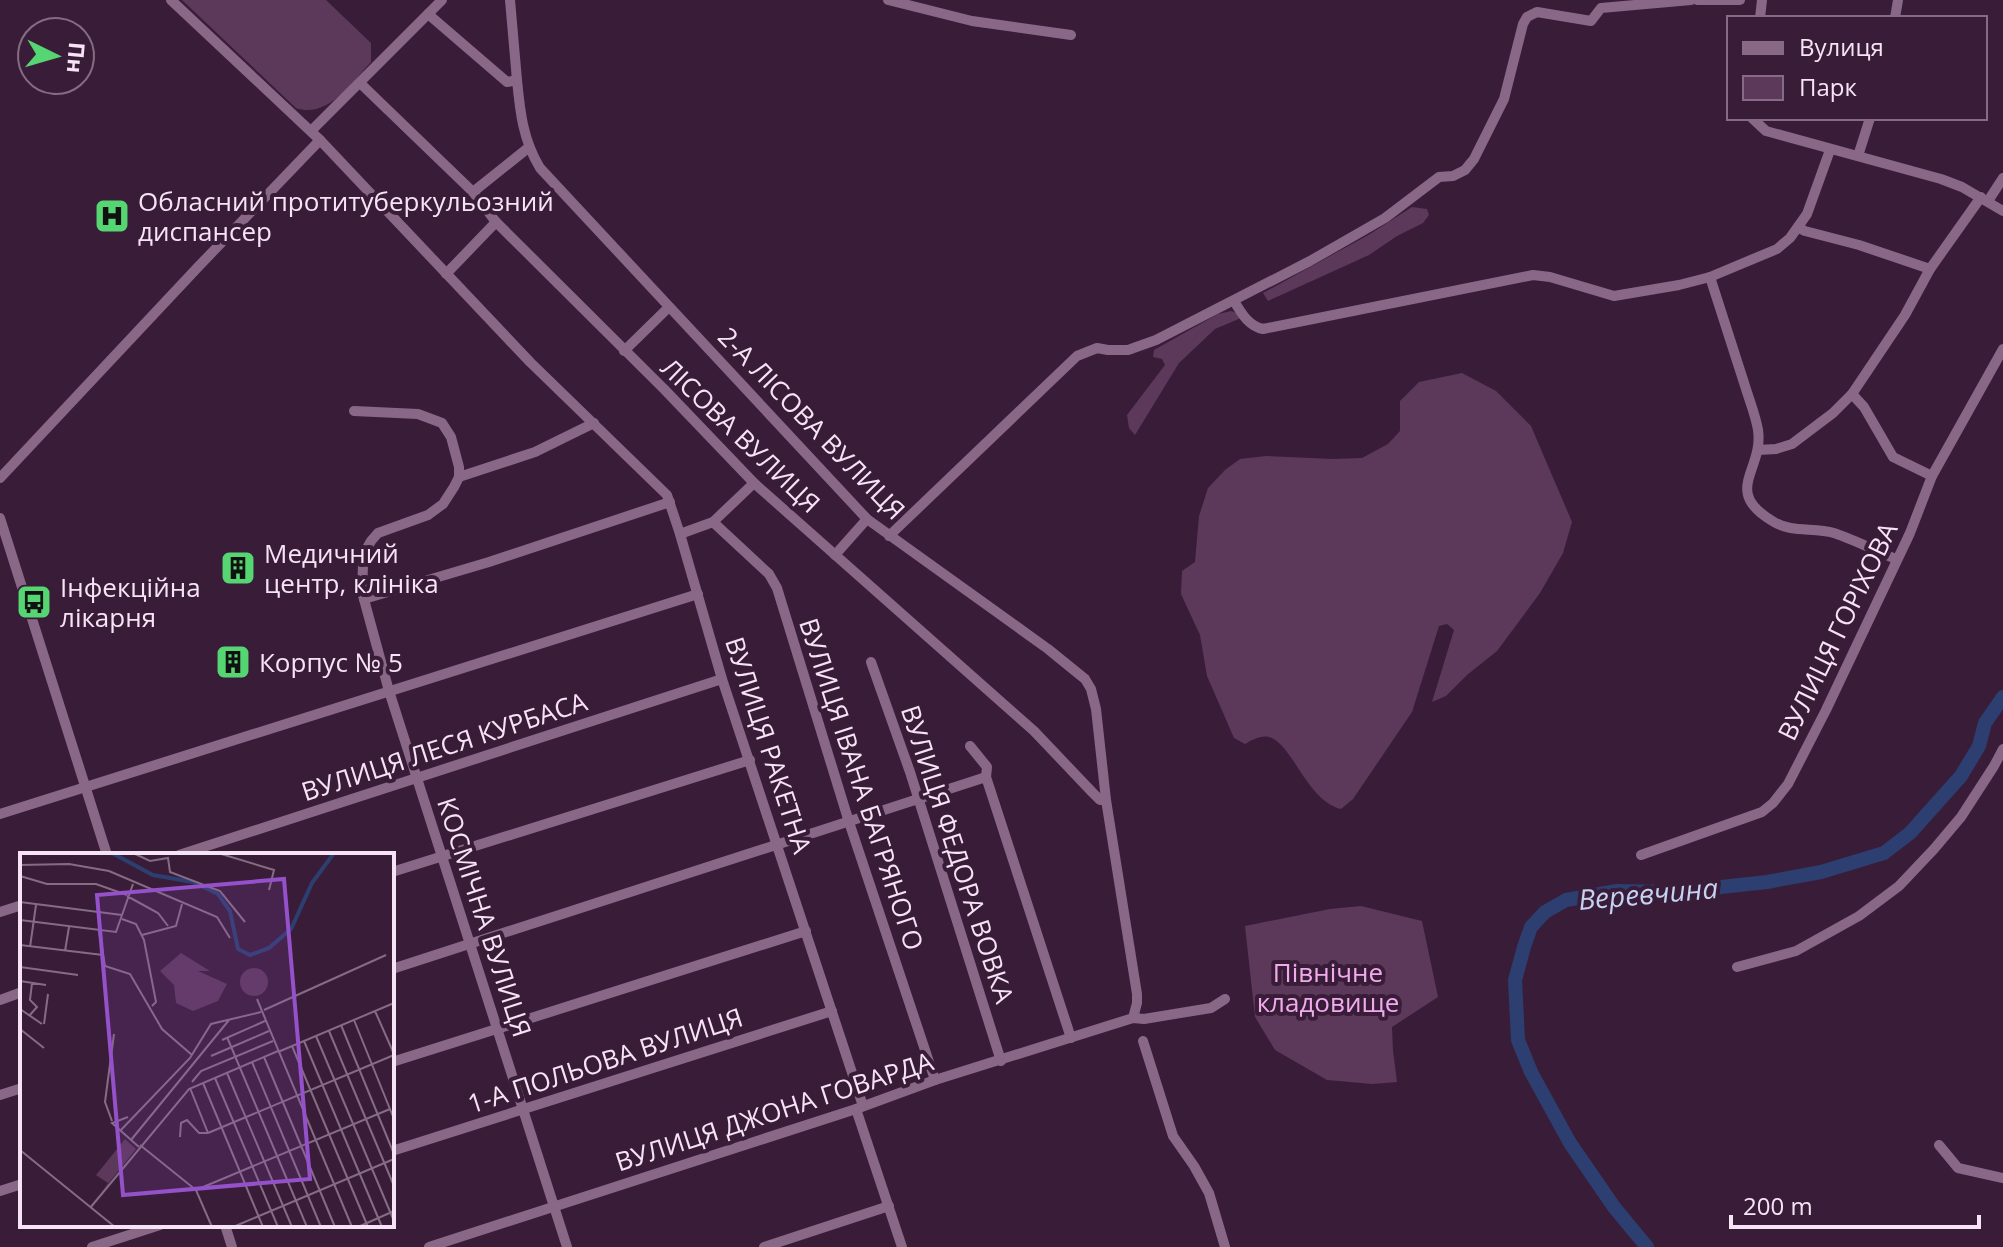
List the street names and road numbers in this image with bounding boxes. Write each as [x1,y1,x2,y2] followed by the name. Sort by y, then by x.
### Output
[712,320,912,526] street label: 2-А ЛІСОВА ВУЛИЦЯ
[655,351,827,519] street label: ЛІСОВА ВУЛИЦЯ
[1769,515,1906,746] street label: ВУЛИЦЯ ГОРІХОВА
[791,613,933,955] street label: ВУЛИЦЯ ІВАНА БАГРЯНОГО
[717,632,821,858] street label: ВУЛИЦЯ РАКЕТНА
[297,683,592,809] street label: ВУЛИЦЯ ЛЕСЯ КУРБАСА
[893,700,1023,1008] street label: ВУЛИЦЯ ФЕДОРА ВОВКА
[429,793,541,1041] street label: КОСМІЧНА ВУЛИЦЯ
[463,999,747,1121] street label: 1-А ПОЛЬОВА ВУЛИЦЯ
[610,1042,938,1179] street label: ВУЛИЦЯ ДЖОНА ГОВАРДА

